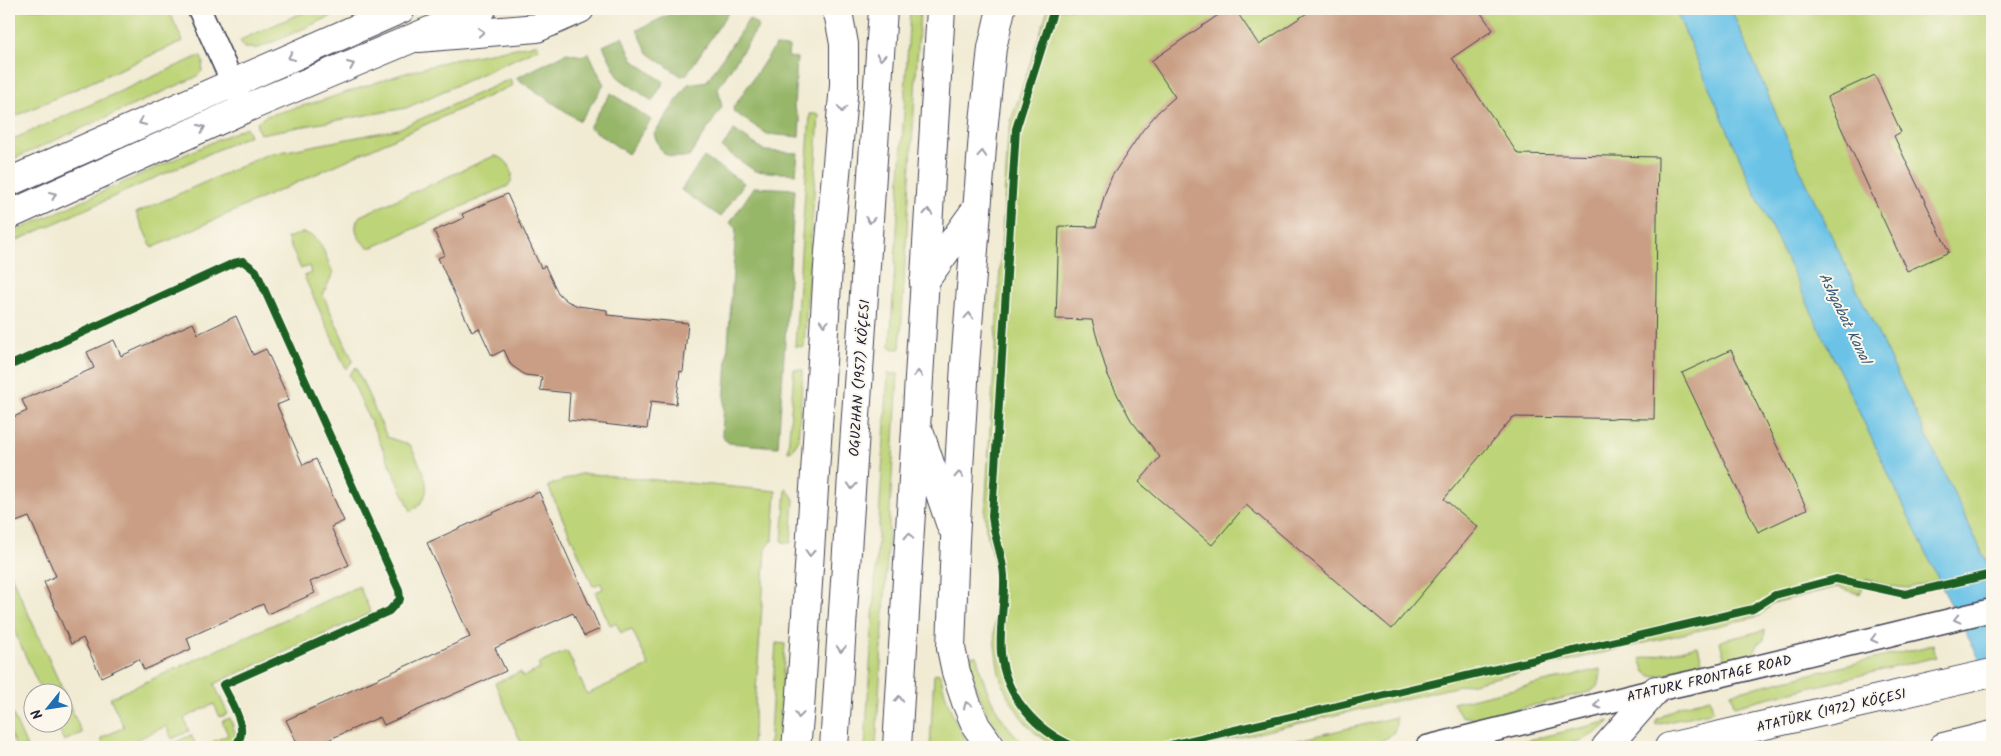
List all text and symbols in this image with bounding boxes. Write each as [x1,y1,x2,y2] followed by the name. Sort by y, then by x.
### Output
[478,27,486,38] one-way arrow
[287,50,296,61] one-way arrow
[875,54,886,62] one-way arrow
[346,60,355,71] one-way arrow
[837,105,848,113] one-way arrow
[138,116,147,127] one-way arrow
[196,125,205,135] one-way arrow
[976,150,987,158] one-way arrow
[48,190,57,201] one-way arrow
[923,208,934,216] one-way arrow
[864,216,875,224] one-way arrow
[1812,269,1878,371] water label: Ashgabat Kanal
[844,299,876,457] street label: OGUZHAN (1957) KÖÇESI
[964,312,975,320] one-way arrow
[819,319,830,327] one-way arrow
[913,370,924,378] one-way arrow
[953,471,964,479] one-way arrow
[847,483,858,491] one-way arrow
[903,532,914,540] one-way arrow
[804,549,815,557] one-way arrow
[1952,613,1961,624] one-way arrow
[1870,633,1879,644] one-way arrow
[836,645,847,653] one-way arrow
[1625,649,1794,709] street label: ATATURK FRONTAGE ROAD
[1754,683,1908,739] street label: ATATÜRK (1972) KÖÇESI
[22,684,72,734] north arrow
[894,694,905,702] one-way arrow
[1593,699,1601,709] one-way arrow
[963,701,974,710] one-way arrow
[26,705,49,723] text: N
[794,711,805,719] one-way arrow

